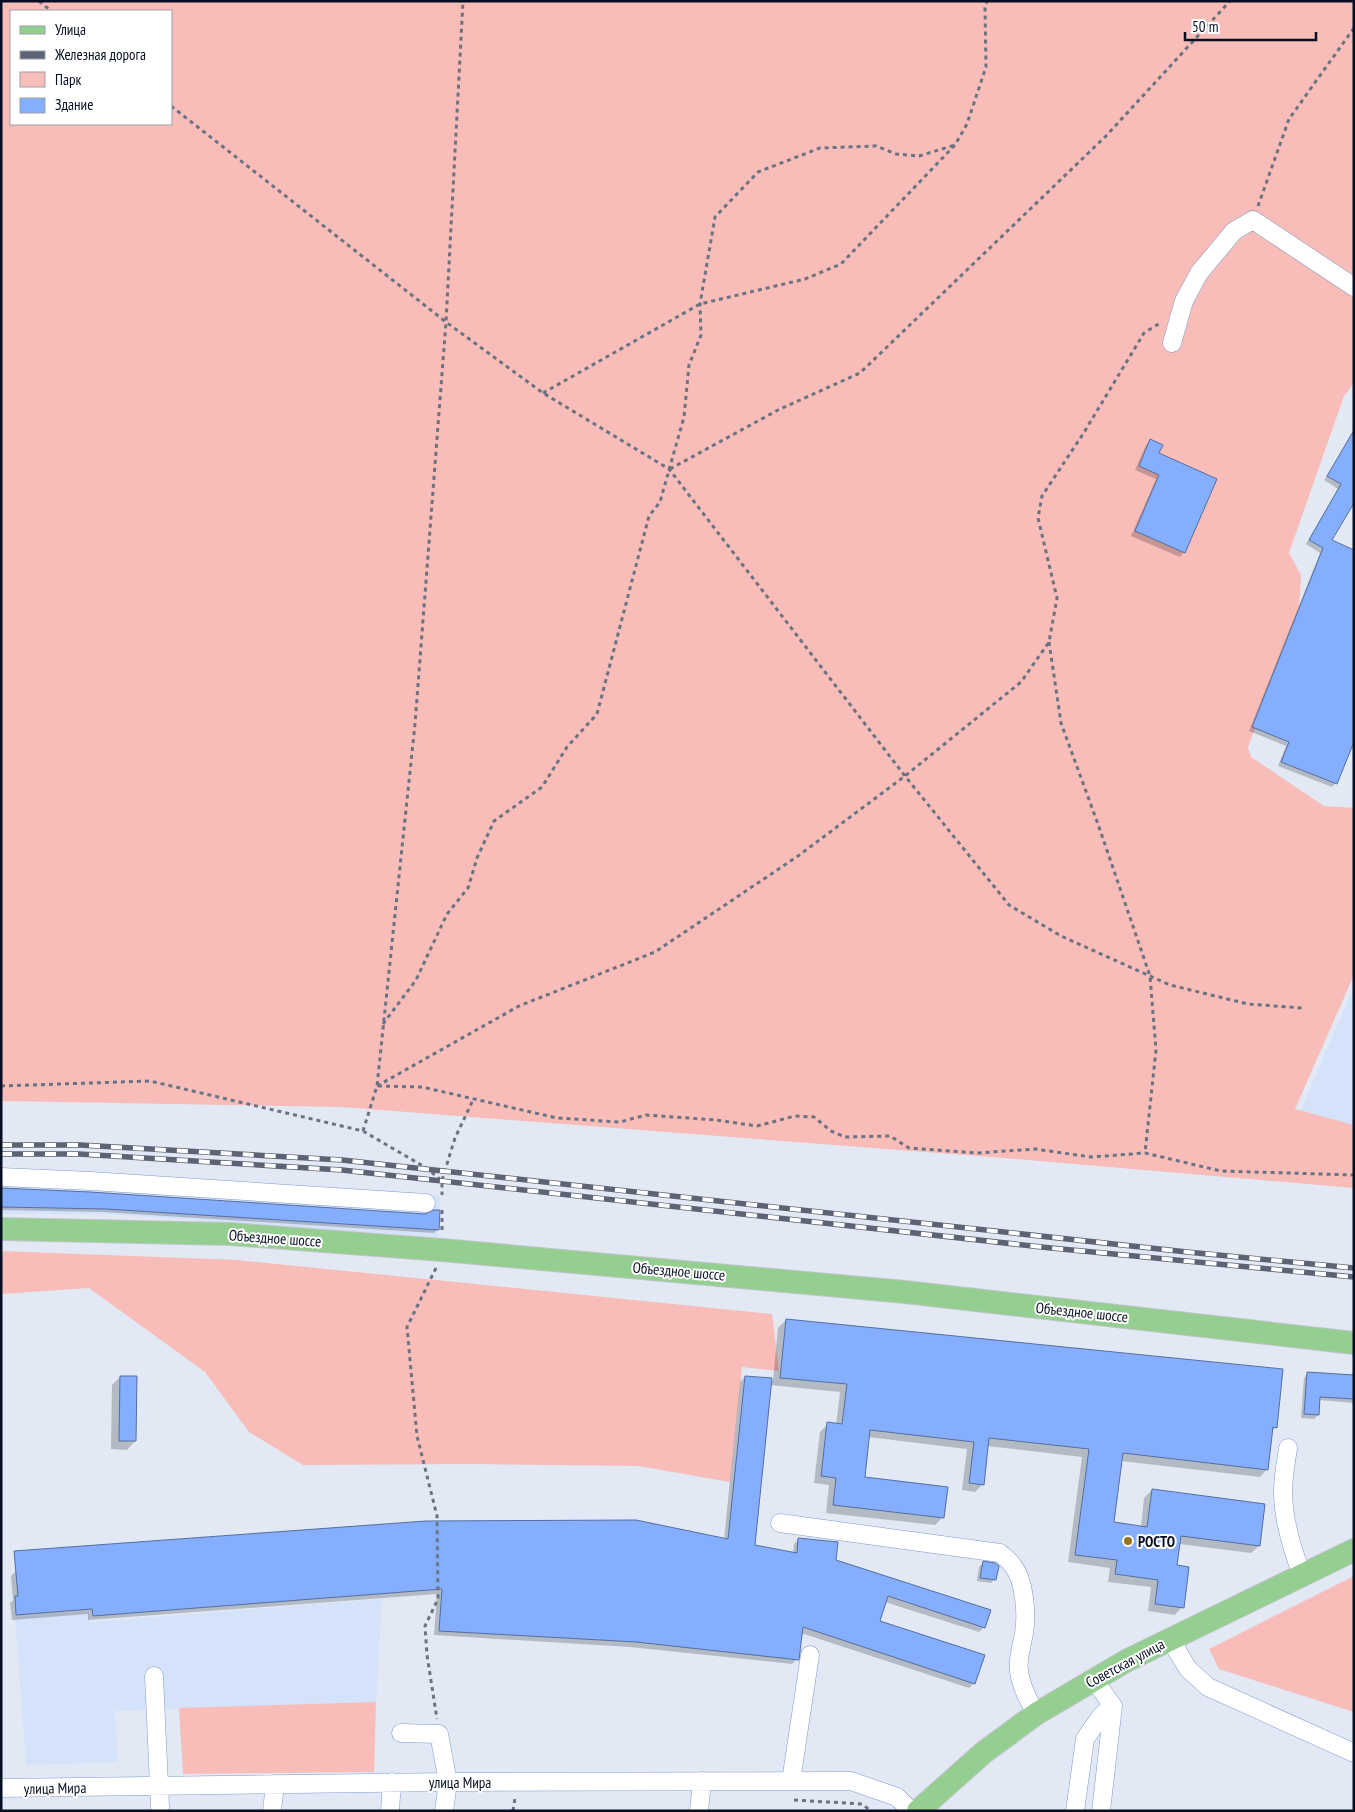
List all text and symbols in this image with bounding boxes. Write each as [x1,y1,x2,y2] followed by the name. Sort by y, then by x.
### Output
[10,10,172,125] legend
[1185,10,1316,42] scale bar
[1192,17,1218,36] text: 50 m
[55,20,86,39] text: Улица
[54,45,146,64] text: Железная дорога
[55,70,81,89] text: Парк
[55,95,93,114] text: Здание
[228,1225,322,1251] street label: Объездное шоссе
[632,1257,726,1285] street label: Объездное шоссе
[1035,1298,1129,1326] street label: Объездное шоссе
[1138,1532,1175,1551] place label: РОСТО
[1122,1535,1134,1547] marker: РОСТО
[1082,1634,1168,1692] street label: Советская улица
[429,1773,491,1792] street label: улица Мира
[24,1778,86,1798] street label: улица Мира

